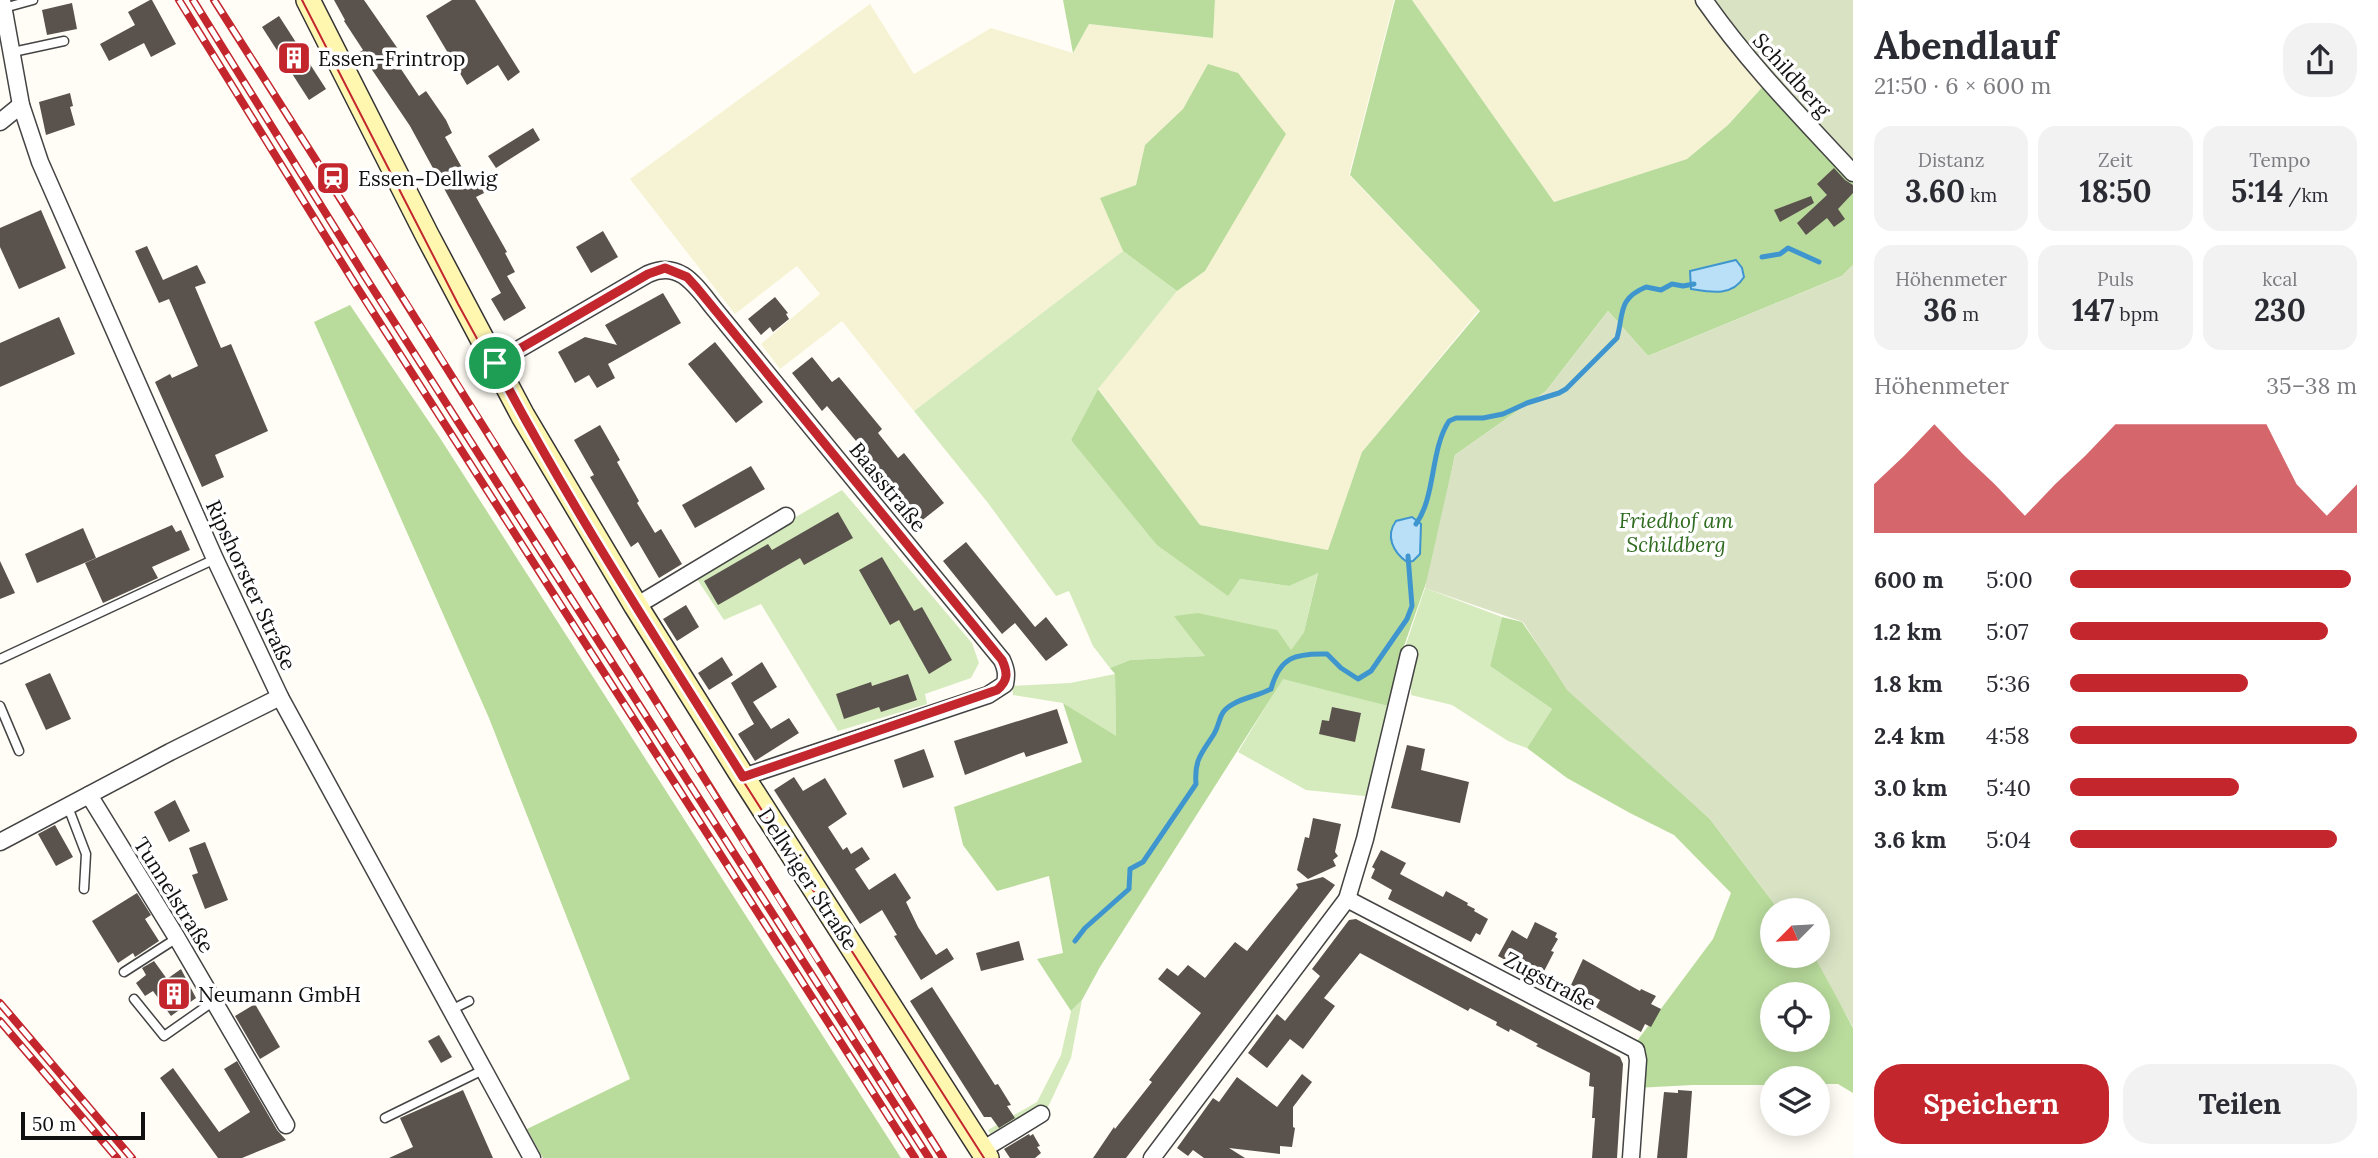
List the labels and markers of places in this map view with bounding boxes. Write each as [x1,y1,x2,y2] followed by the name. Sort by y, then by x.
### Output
[275,39,313,77] building icon: Essen-Frintrop
[318,45,465,72] place label: Essen-Frintrop
[314,159,352,197] station icon: Essen-Dellwig
[358,165,498,192] place label: Essen-Dellwig
[465,333,525,393] pin
[155,975,193,1013] building icon: Neumann GmbH
[198,981,361,1008] place label: Neumann GmbH

